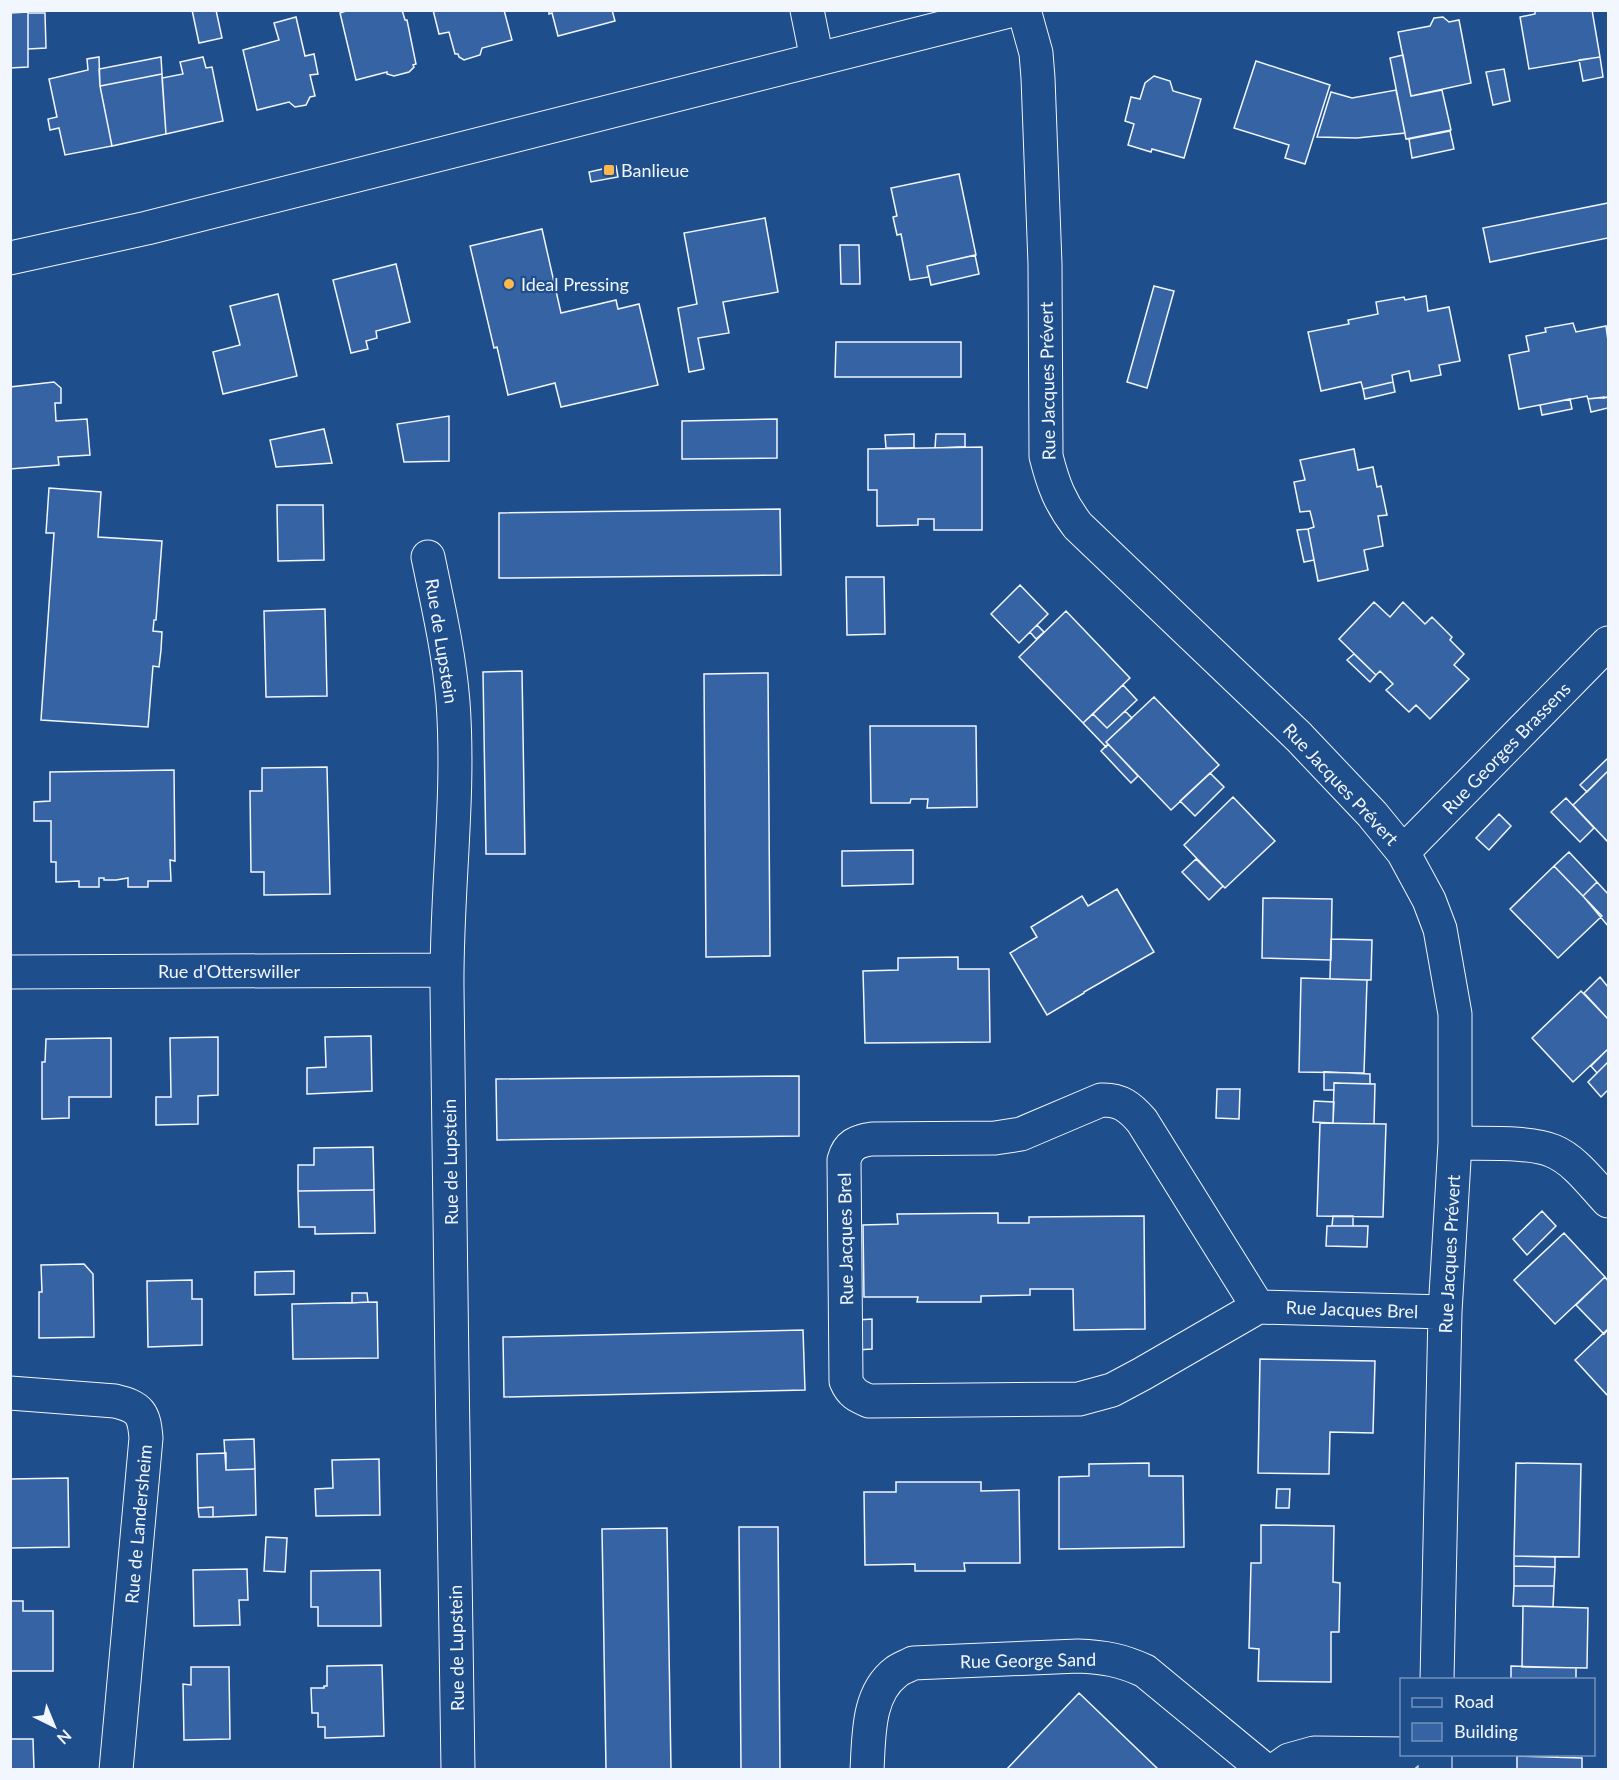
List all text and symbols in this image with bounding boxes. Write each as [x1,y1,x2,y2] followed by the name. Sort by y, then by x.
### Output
[621,159,689,181] place label: Banlieue
[602,163,616,177] marker: Banlieue
[521,273,629,295] place label: Ideal Pressing
[502,277,516,291] marker: Ideal Pressing
[1035,301,1059,461] street label: Rue Jacques Prévert
[421,577,463,705] street label: Rue de Lupstein
[1437,677,1575,819] street label: Rue Georges Brassens
[1279,718,1404,850] street label: Rue Jacques Prévert
[158,960,301,982] street label: Rue d'Otterswiller
[438,1099,462,1225] street label: Rue de Lupstein
[833,1173,857,1305] street label: Rue Jacques Brel
[1434,1174,1464,1334] street label: Rue Jacques Prévert
[1285,1296,1419,1322] street label: Rue Jacques Brel
[120,1443,156,1605] street label: Rue de Landersheim
[444,1585,468,1711] street label: Rue de Lupstein
[960,1648,1096,1672] street label: Rue George Sand
[1400,1678,1595,1756] legend
[1454,1690,1494,1712] text: Road
[24,1696,84,1756] north arrow
[1454,1720,1518,1742] text: Building
[54,1726,76,1748] text: N

